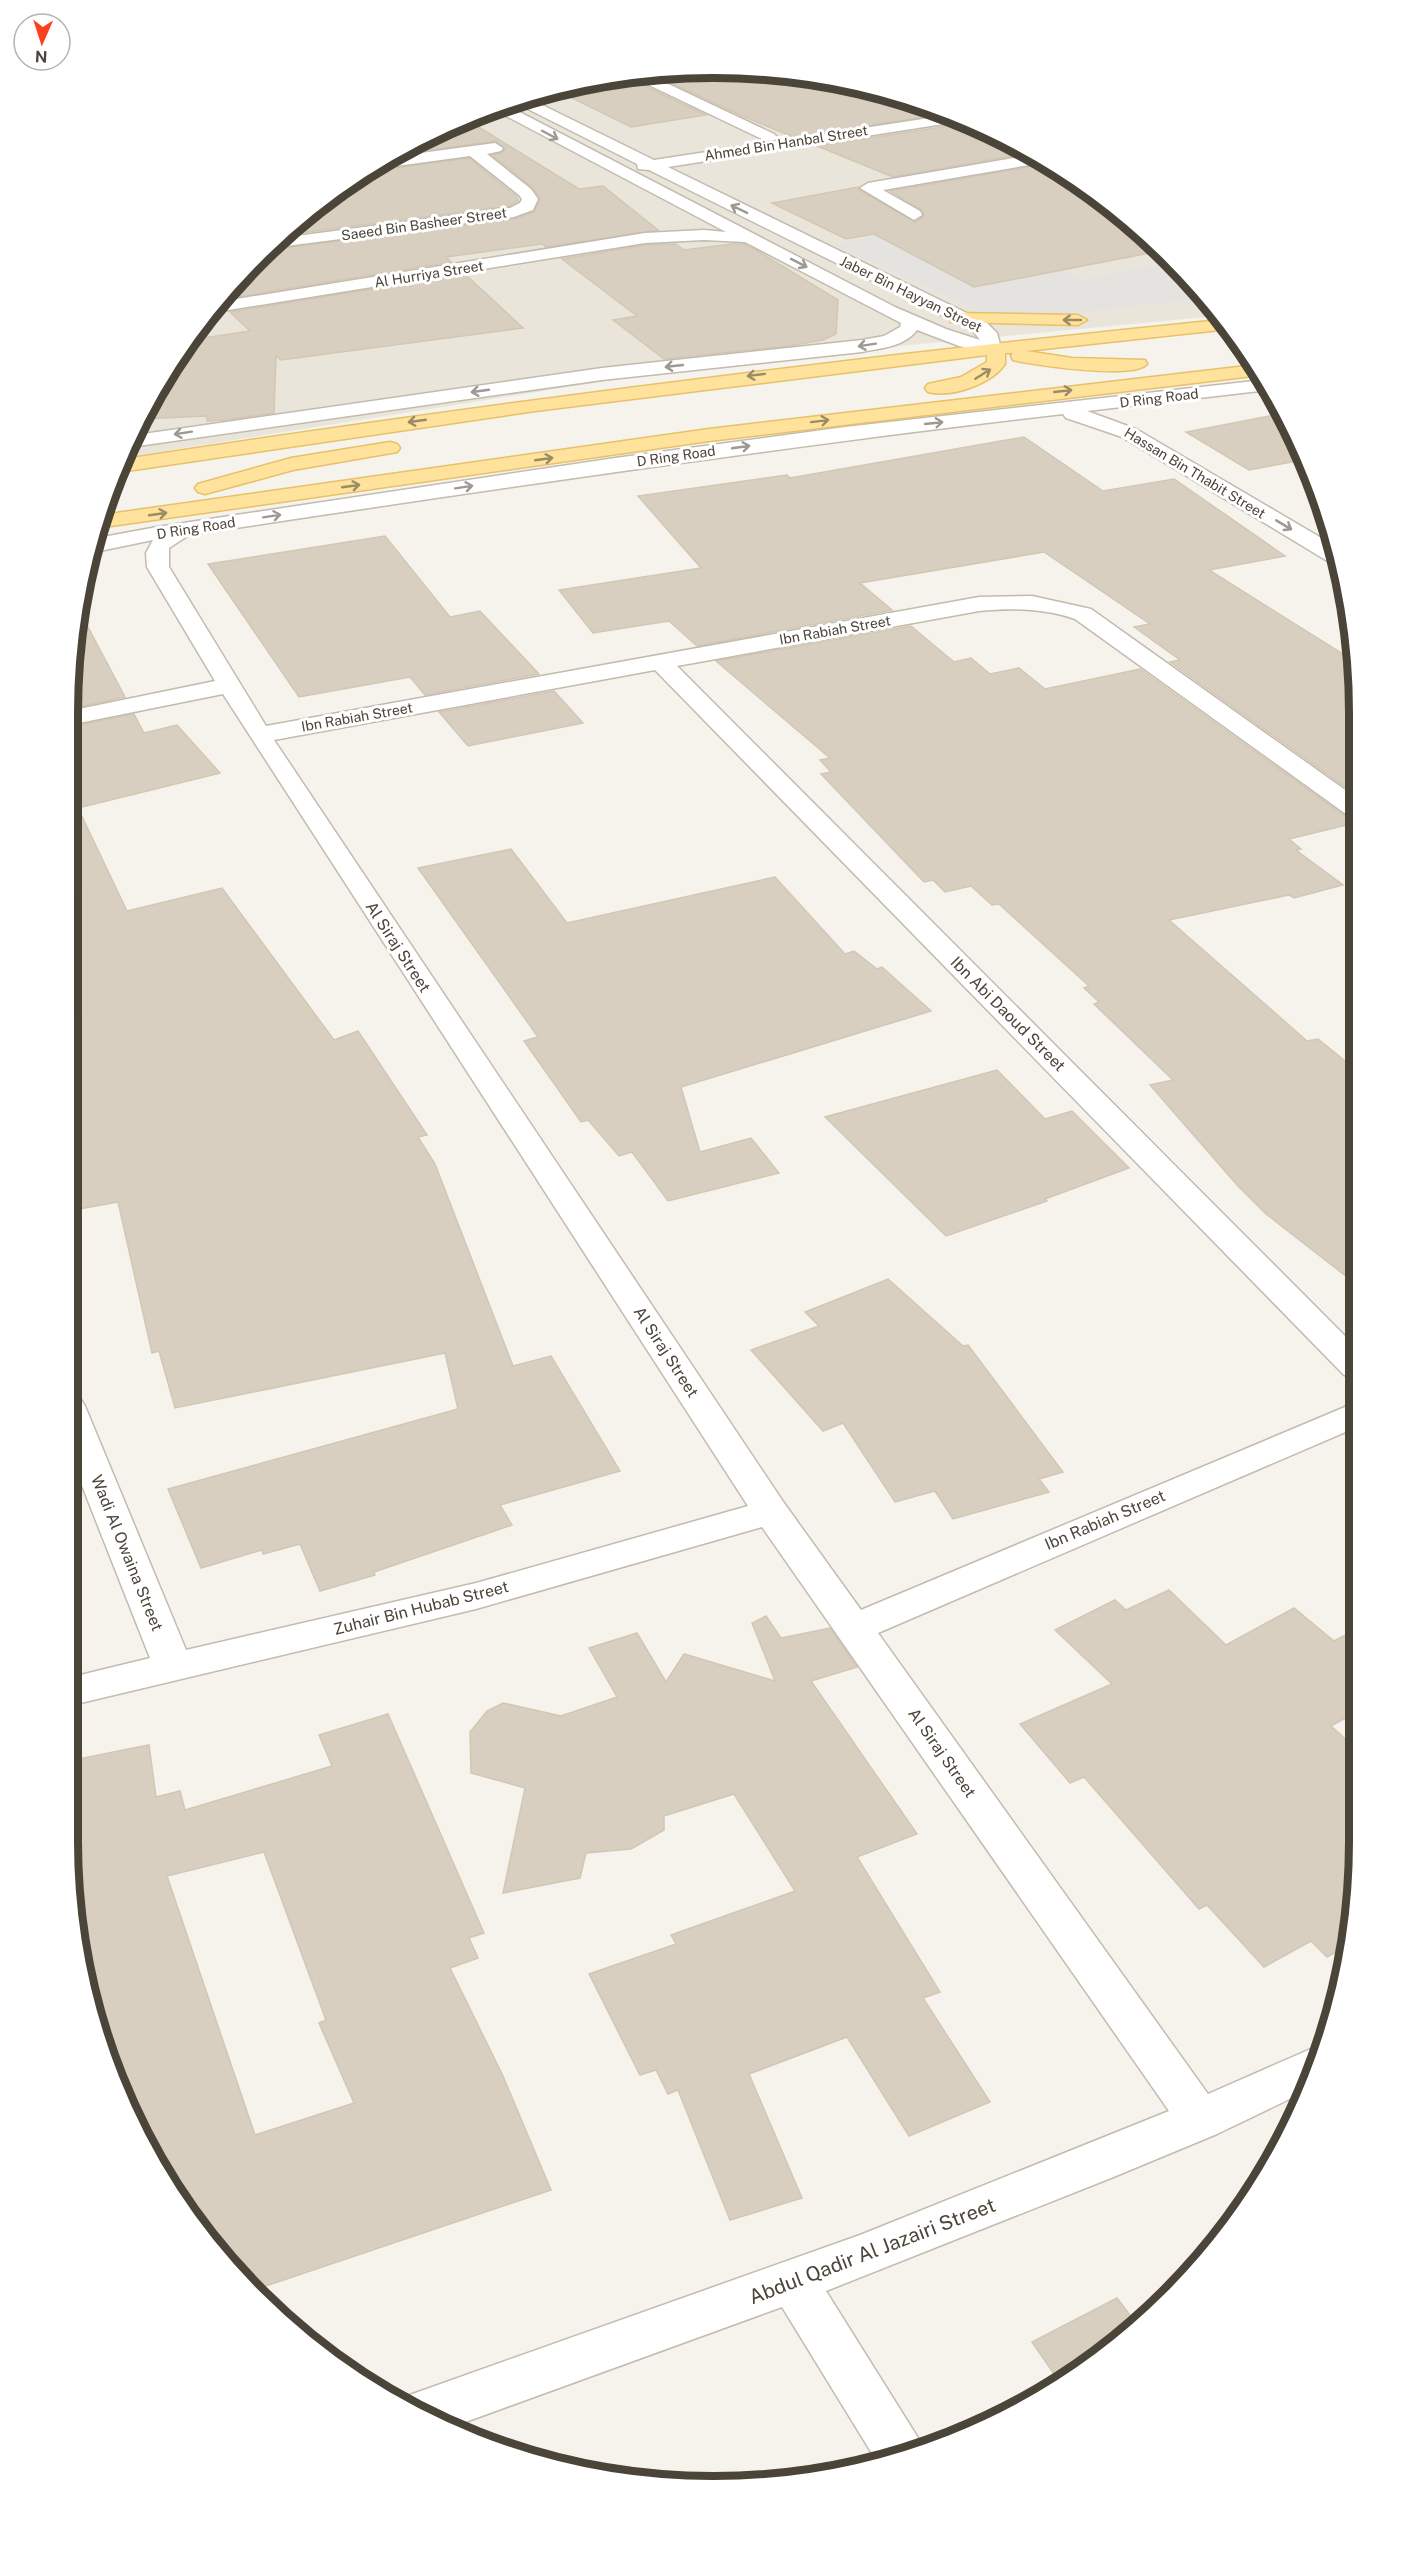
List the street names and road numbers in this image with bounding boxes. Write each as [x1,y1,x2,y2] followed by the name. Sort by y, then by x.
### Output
[703,122,869,164] street label: Ahmed Bin Hanbal Street
[340,204,508,244] street label: Saeed Bin Basheer Street
[837,253,985,335] street label: Jaber Bin Hayyan Street
[373,257,485,291] street label: Al Hurriya Street
[1119,385,1199,411] street label: D Ring Road
[1122,424,1268,522] street label: Hassan Bin Thabit Street
[636,443,716,469] street label: D Ring Road
[156,514,236,542] street label: D Ring Road
[778,612,892,648] street label: Ibn Rabiah Street
[300,699,414,735] street label: Ibn Rabiah Street
[362,898,434,996] street label: Al Siraj Street
[947,953,1069,1075] street label: Ibn Abi Daoud Street
[630,1303,702,1401] street label: Al Siraj Street
[87,1472,167,1634] street label: Wadi Al Owaina Street
[1042,1486,1168,1554] street label: Ibn Rabiah Street
[332,1577,510,1639] street label: Zuhair Bin Hubab Street
[904,1705,980,1801] street label: Al Siraj Street
[745,2193,999,2309] street label: Abdul Qadir Al Jazairi Street

